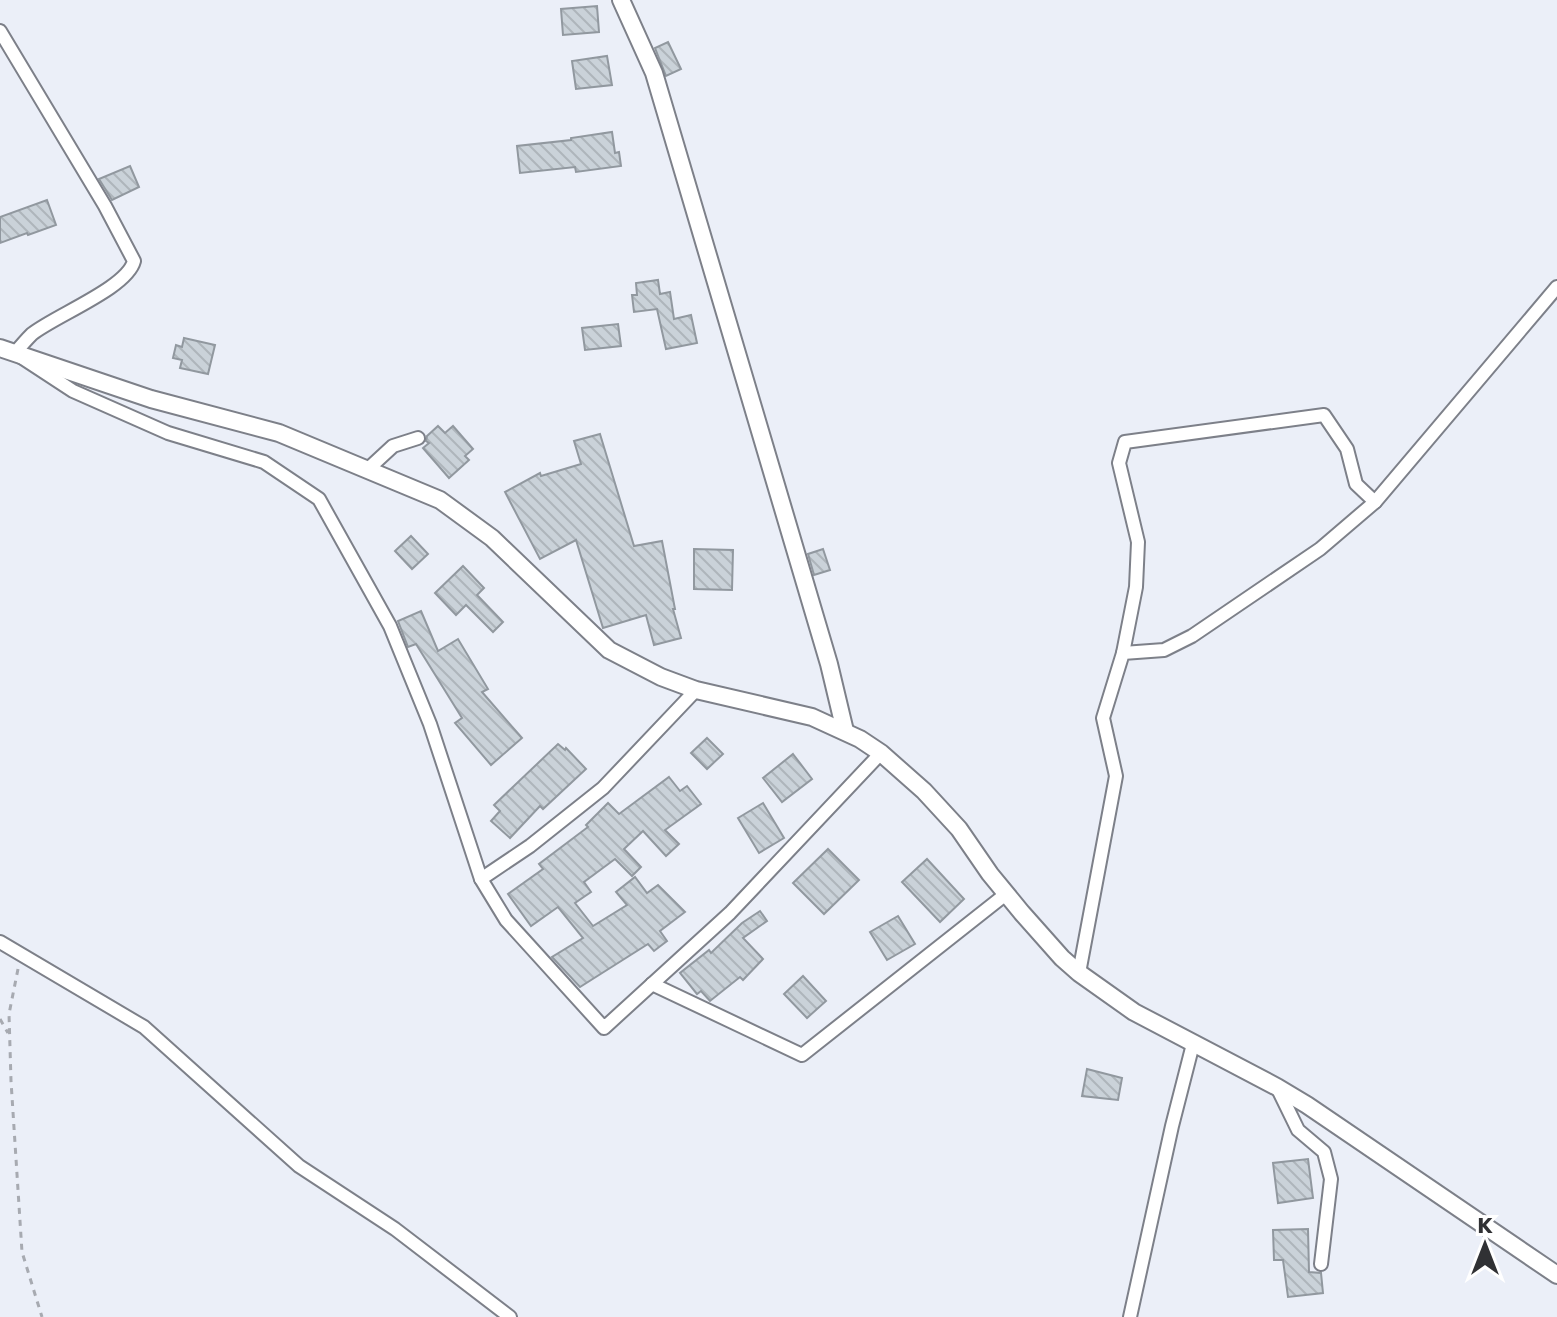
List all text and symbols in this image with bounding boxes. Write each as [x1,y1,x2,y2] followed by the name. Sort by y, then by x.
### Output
[1445,1205,1525,1285] north arrow
[1477,1209,1493,1241] text: K

